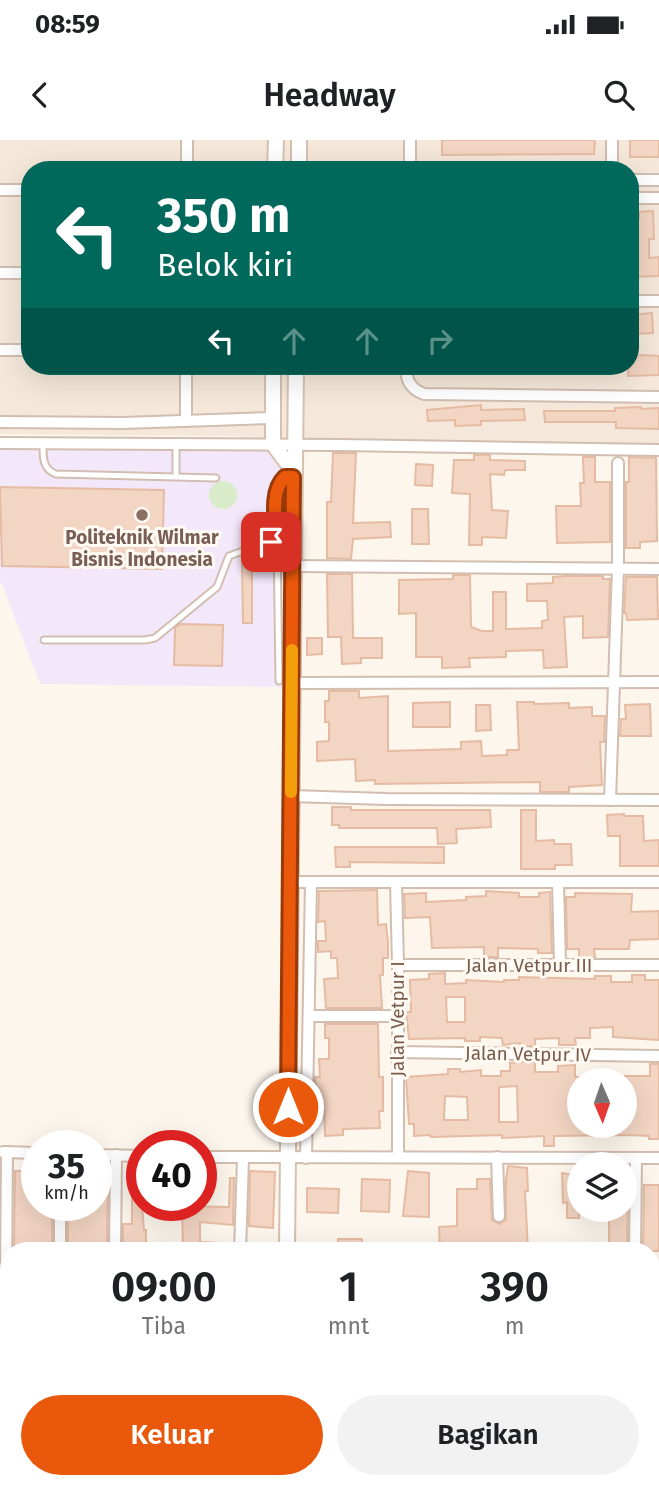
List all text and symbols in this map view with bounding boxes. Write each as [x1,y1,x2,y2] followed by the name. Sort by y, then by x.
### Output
[35,9,100,40] text: 08:59
[21,76,59,114] icon: back
[263,76,396,114] text: Headway
[600,76,638,114] icon: search
[157,186,290,245] text: 350 m
[42,189,133,280] icon: left
[157,246,293,284] text: Belok kiri
[202,322,240,360] icon: left
[275,322,313,360] icon: ahead
[348,322,386,360] icon: ahead
[421,322,459,360] icon: right
[134,507,150,523] marker: Politeknik Wilmar Bisnis Indonesia
[241,512,301,572] pin
[252,523,290,561] icon: arrive
[65,526,219,571] place label: Politeknik Wilmar Bisnis Indonesia
[466,954,592,977] street label: Jalan Vetpur III
[386,961,409,1077] street label: Jalan Vetpur I
[465,1041,592,1067] street label: Jalan Vetpur IV
[567,1068,637,1138] north arrow
[567,1068,637,1222] map controls
[251,1070,325,1144] position arrow
[126,1130,217,1221] speed limit sign: 40
[48,1145,85,1187] text: 35
[567,1152,637,1222] button: layers
[44,1182,89,1204] text: km/h
[111,1262,217,1312] text: 09:00
[339,1262,358,1312] text: 1
[480,1262,549,1312] text: 390
[142,1312,186,1340] text: Tiba
[328,1312,369,1340] text: mnt
[505,1312,525,1340] text: m
[21,1395,323,1475] button: Keluar
[337,1395,639,1475] button: Bagikan

